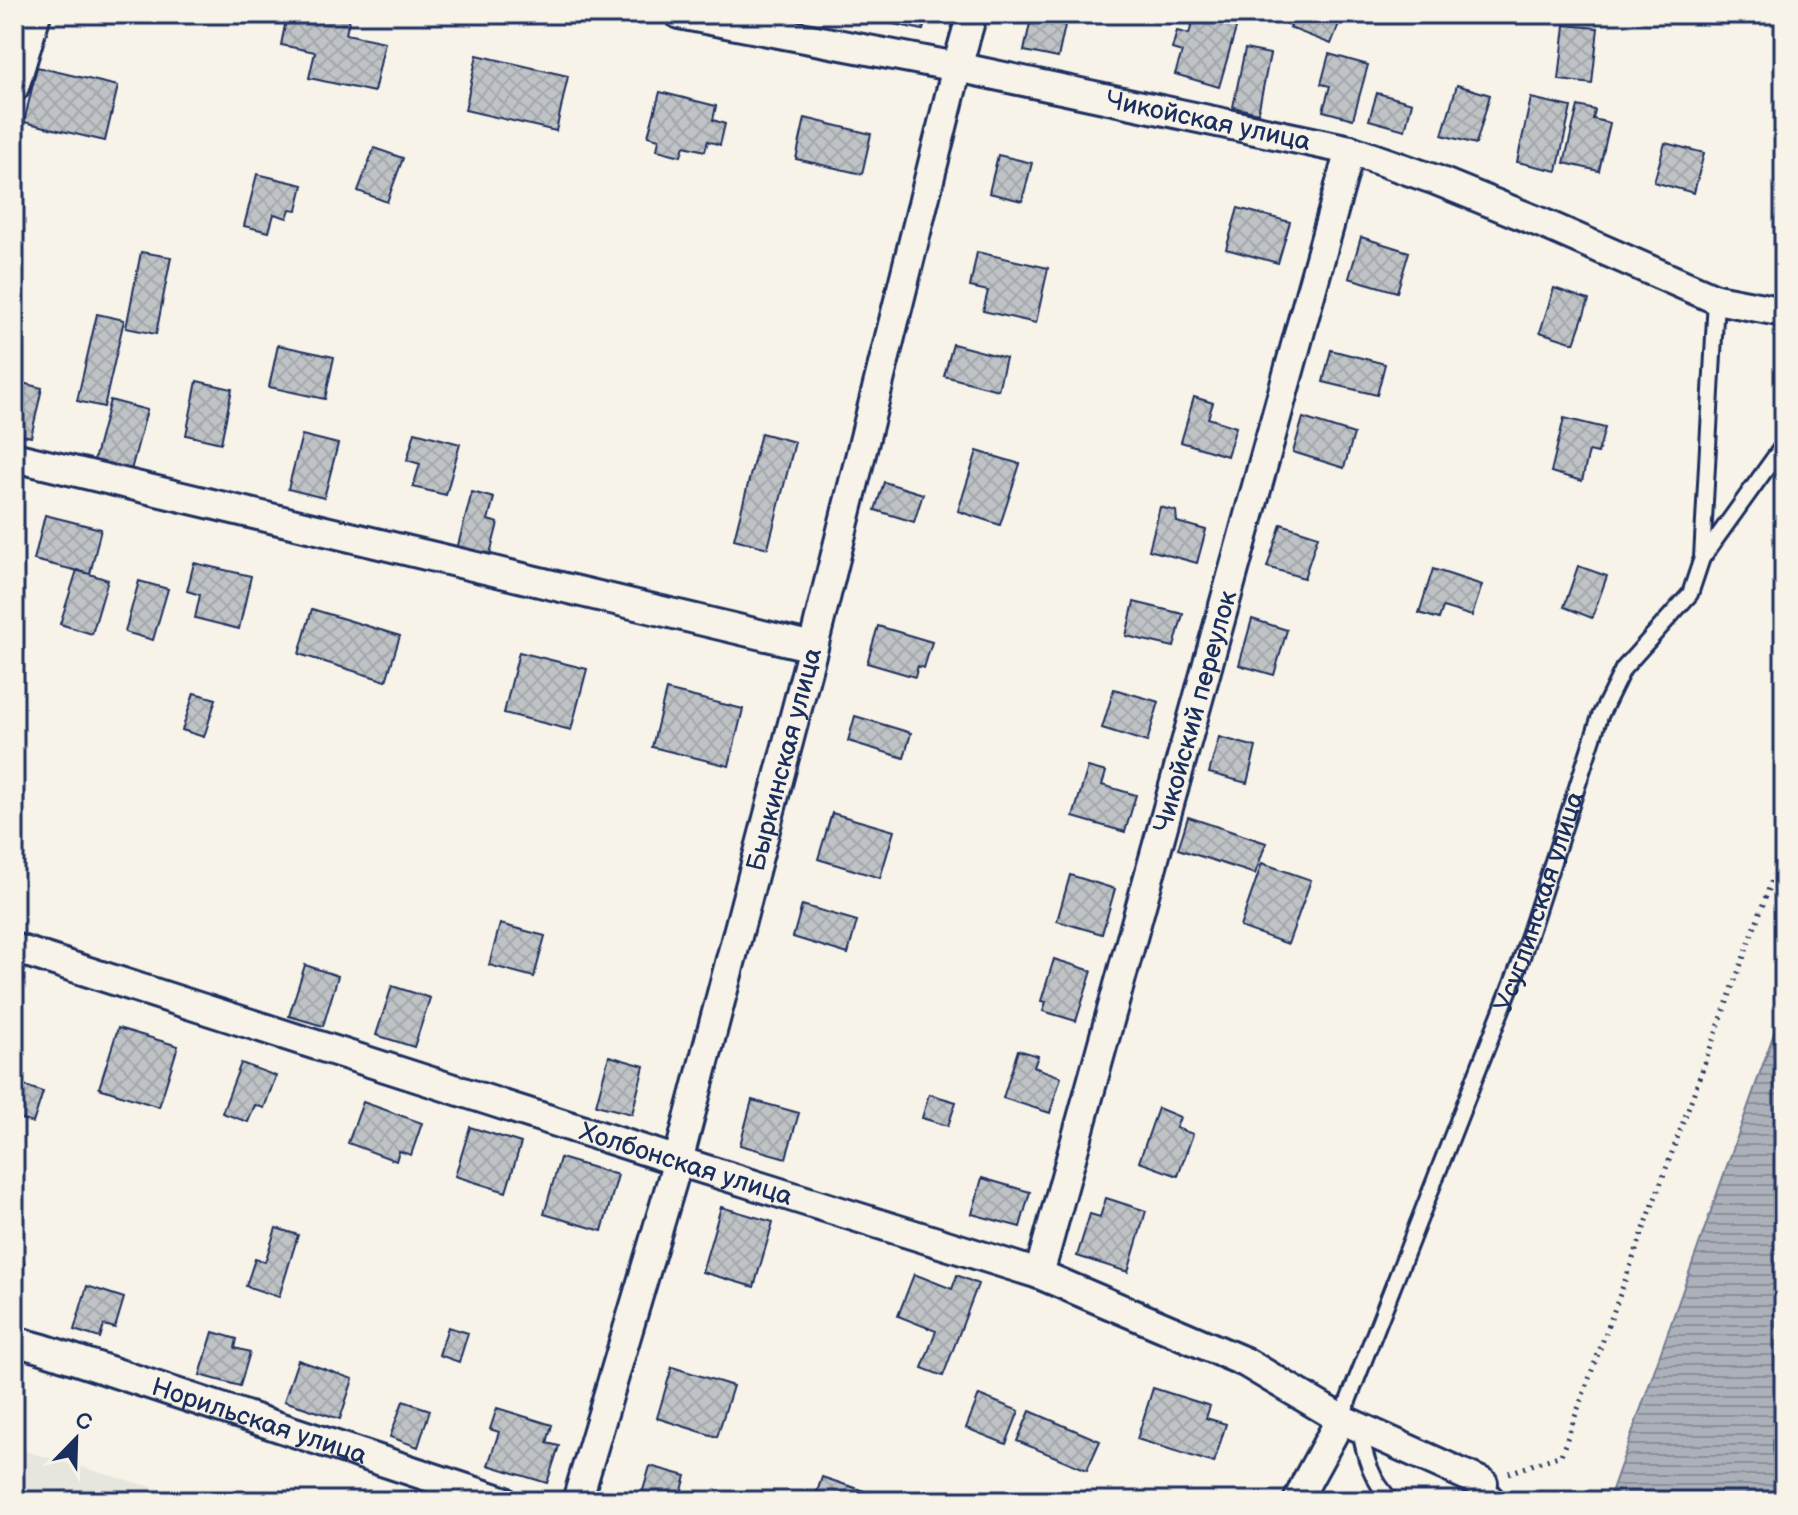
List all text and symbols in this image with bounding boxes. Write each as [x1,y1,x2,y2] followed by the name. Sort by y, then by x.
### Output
[1103,85,1313,158] street label: Чикойская улица
[1148,587,1244,836] street label: Чикойский переулок
[741,645,829,875] street label: Быркинская улица
[1488,788,1592,1017] street label: Усуглинская улица
[576,1117,796,1213] street label: Холбонская улица
[147,1372,370,1472] street label: Норильская улица
[36,1399,116,1479] north arrow
[71,1407,96,1437] text: С

